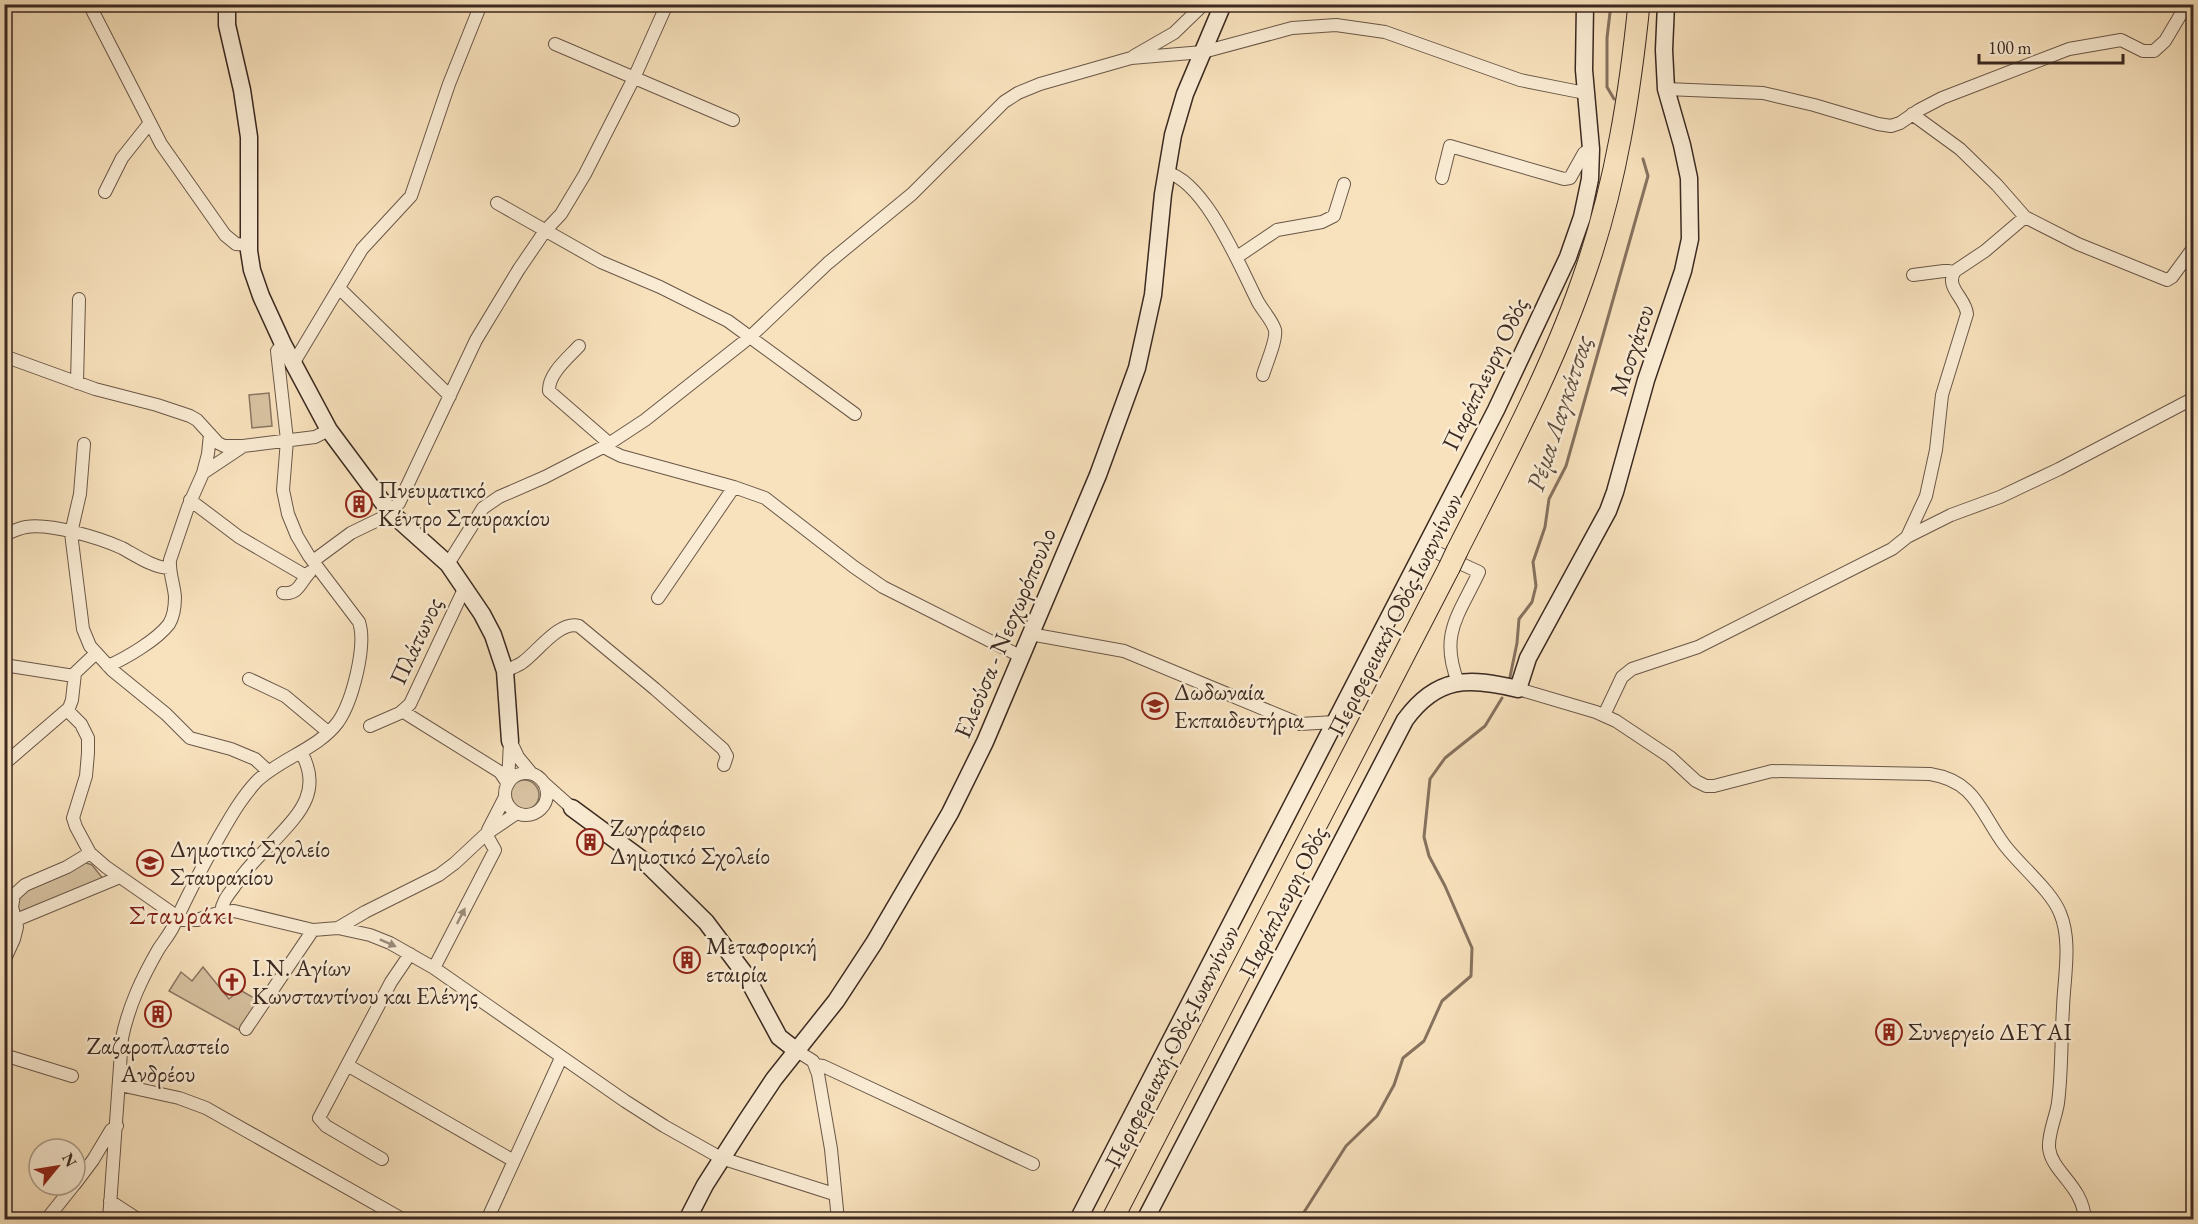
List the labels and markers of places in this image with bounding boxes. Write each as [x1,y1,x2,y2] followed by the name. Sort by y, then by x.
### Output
[378,474,550,533] place label: Πνευματικό Κέντρο Σταυρακίου
[344,489,374,519] building icon: Πνευματικό Κέντρο Σταυρακίου
[1174,676,1304,735] place label: Δωδωναία Εκπαιδευτήρια
[1140,691,1170,721] school or university icon: Δωδωναία Εκπαιδευτήρια
[610,812,770,871] place label: Ζωγράφειο Δημοτικό Σχολείο
[575,827,605,857] building icon: Ζωγράφειο Δημοτικό Σχολείο
[170,833,330,892] place label: Δημοτικό Σχολείο Σταυρακίου
[135,848,165,878] school or university icon: Δημοτικό Σχολείο Σταυρακίου
[706,930,817,989] place label: Μεταφορική εταιρία
[672,945,702,975] building icon: Μεταφορική εταιρία
[252,952,478,1011] place label: Ι.Ν. Αγίων Κωνσταντίνου και Ελένης
[217,967,247,997] church icon: Ι.Ν. Αγίων Κωνσταντίνου και Ελένης
[143,999,173,1029] building icon: Ζαζαροπλαστείο Ανδρέου
[1908,1016,2072,1047] place label: Συνεργείο ΔΕΥΑΙ
[1874,1017,1904,1047] building icon: Συνεργείο ΔΕΥΑΙ
[86,1030,230,1089] place label: Ζαζαροπλαστείο Ανδρέου

